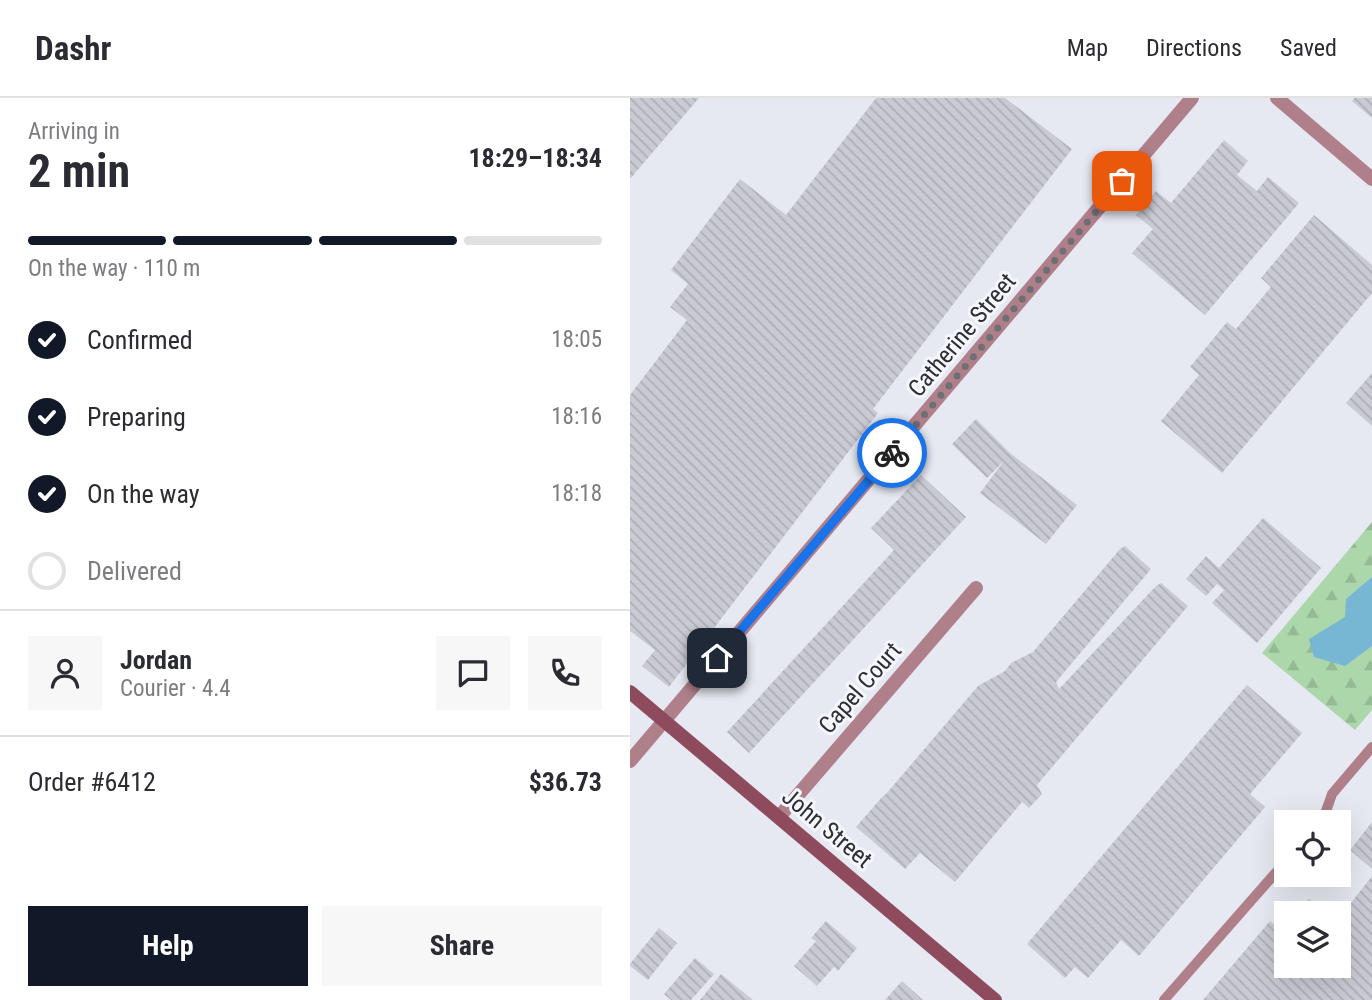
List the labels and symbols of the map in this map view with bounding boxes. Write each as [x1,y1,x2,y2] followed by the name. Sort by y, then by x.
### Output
[1092,151,1152,211] pin
[902,268,1022,402] street label: Catherine Street
[857,418,927,488] courier
[687,628,747,688] pin
[813,637,907,739] street label: Capel Court
[776,782,878,874] street label: John Street

